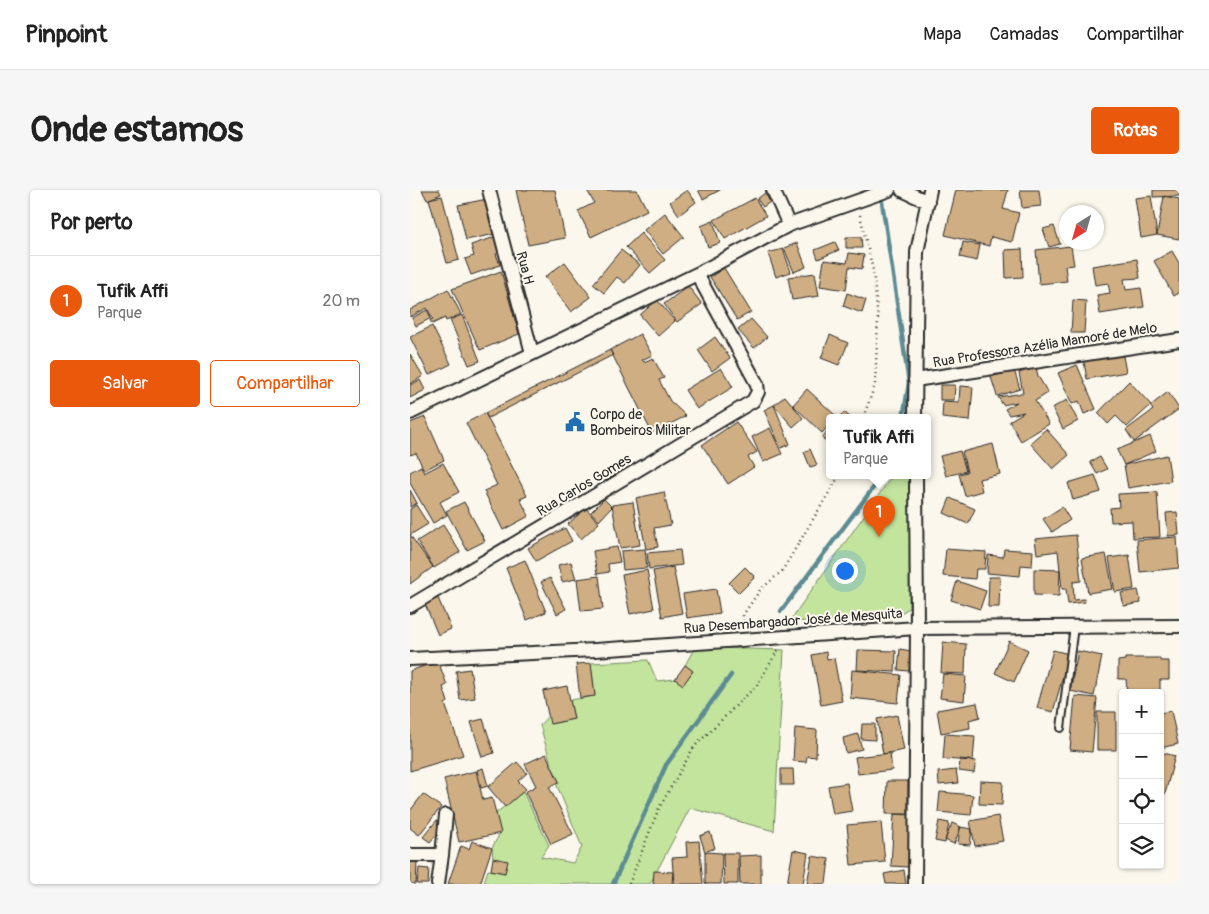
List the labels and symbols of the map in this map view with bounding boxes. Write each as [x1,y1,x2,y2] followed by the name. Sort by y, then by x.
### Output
[1059,205,1104,250] north arrow
[512,250,538,287] street label: Rua H
[932,319,1159,371] street label: Rua Professora Azélia Mamoré de Melo
[590,406,691,439] place label: Corpo de Bombeiros Militar
[564,411,586,433] public building icon: Corpo de Bombeiros Militar
[534,450,635,520] street label: Rua Carlos Gomes
[863,496,895,537] pin: 1
[832,558,858,584] your location
[683,605,903,637] street label: Rua Desembargador José de Mesquita

